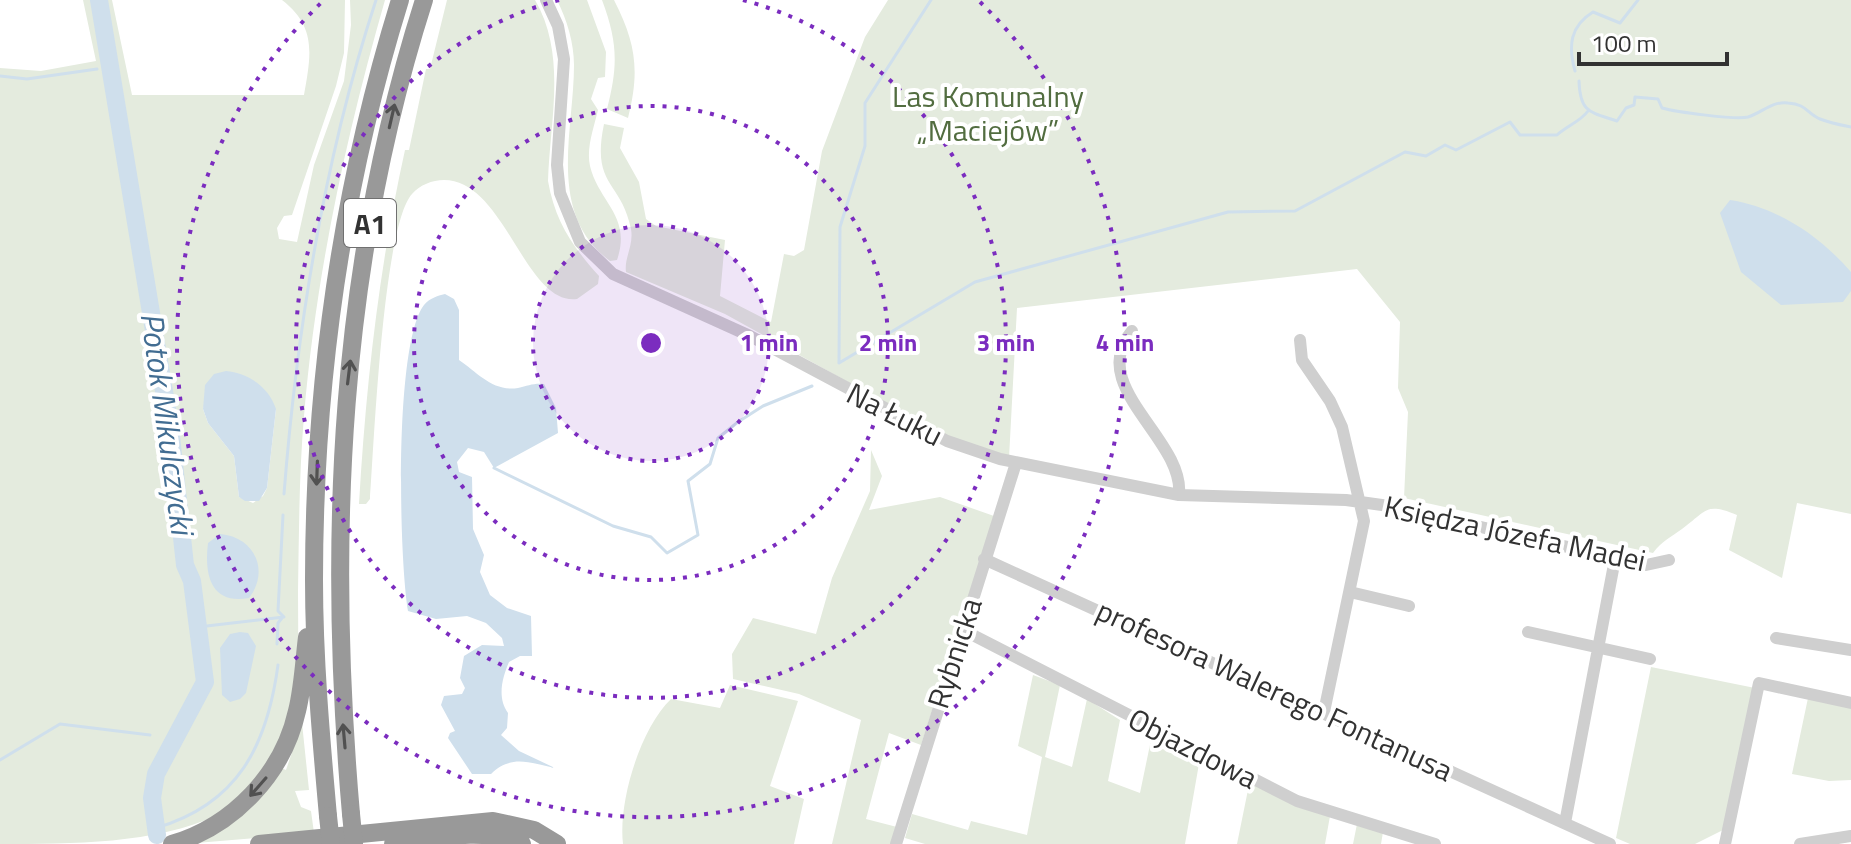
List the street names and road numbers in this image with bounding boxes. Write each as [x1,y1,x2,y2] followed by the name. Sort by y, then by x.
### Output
[344,199,396,247] road number: A1
[839,370,951,458] street label: Na Łuku
[1380,483,1650,583] street label: Księdza Józefa Madei
[1089,587,1461,793] street label: profesora Walerego Fontanusa
[915,592,993,714] street label: Rybnicka
[1120,696,1266,800] street label: Objazdowa

